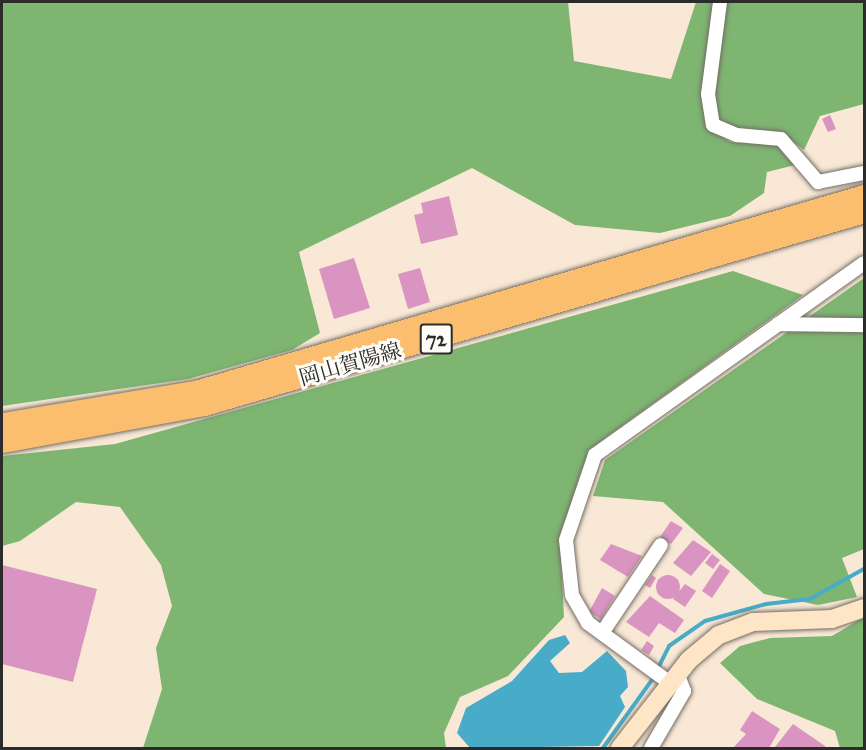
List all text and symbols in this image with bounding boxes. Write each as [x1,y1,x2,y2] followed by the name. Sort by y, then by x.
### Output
[420,322,452,356] road number: 72
[296,337,404,391] street label: 岡山賀陽線

